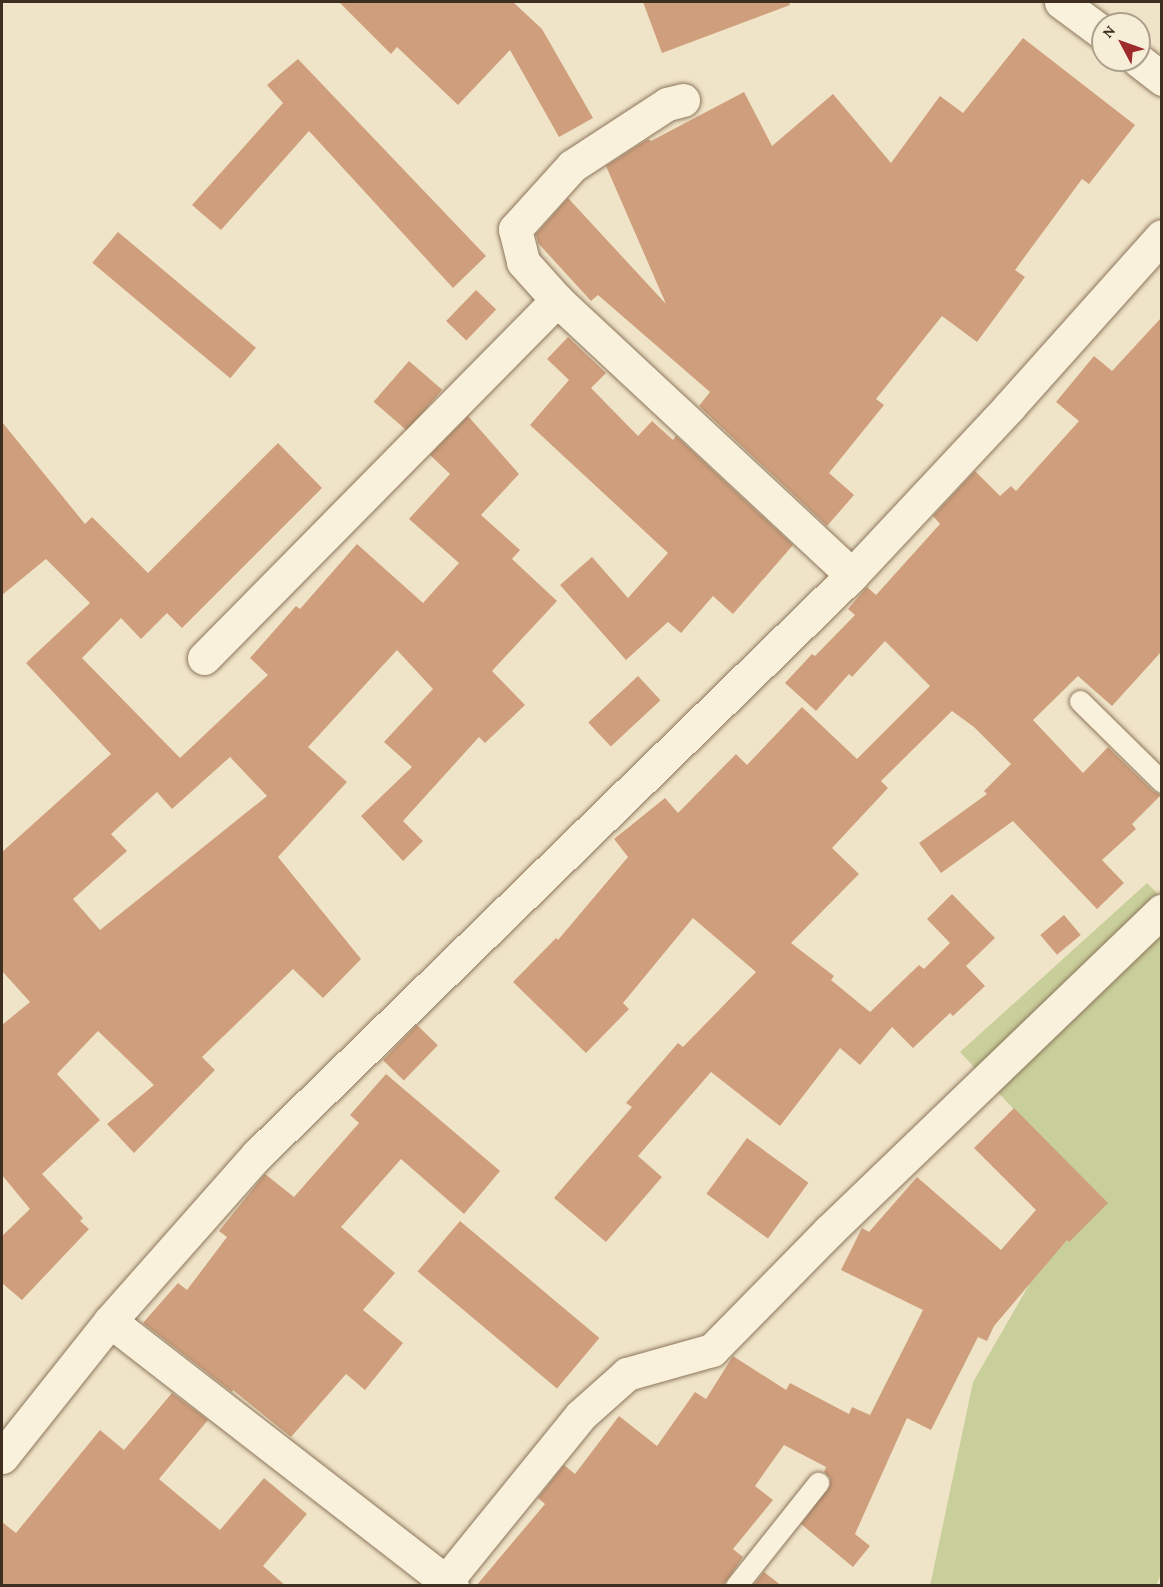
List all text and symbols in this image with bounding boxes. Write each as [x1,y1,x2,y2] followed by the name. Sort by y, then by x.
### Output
[1091,12,1151,72] north arrow
[1099,21,1119,41] text: N

